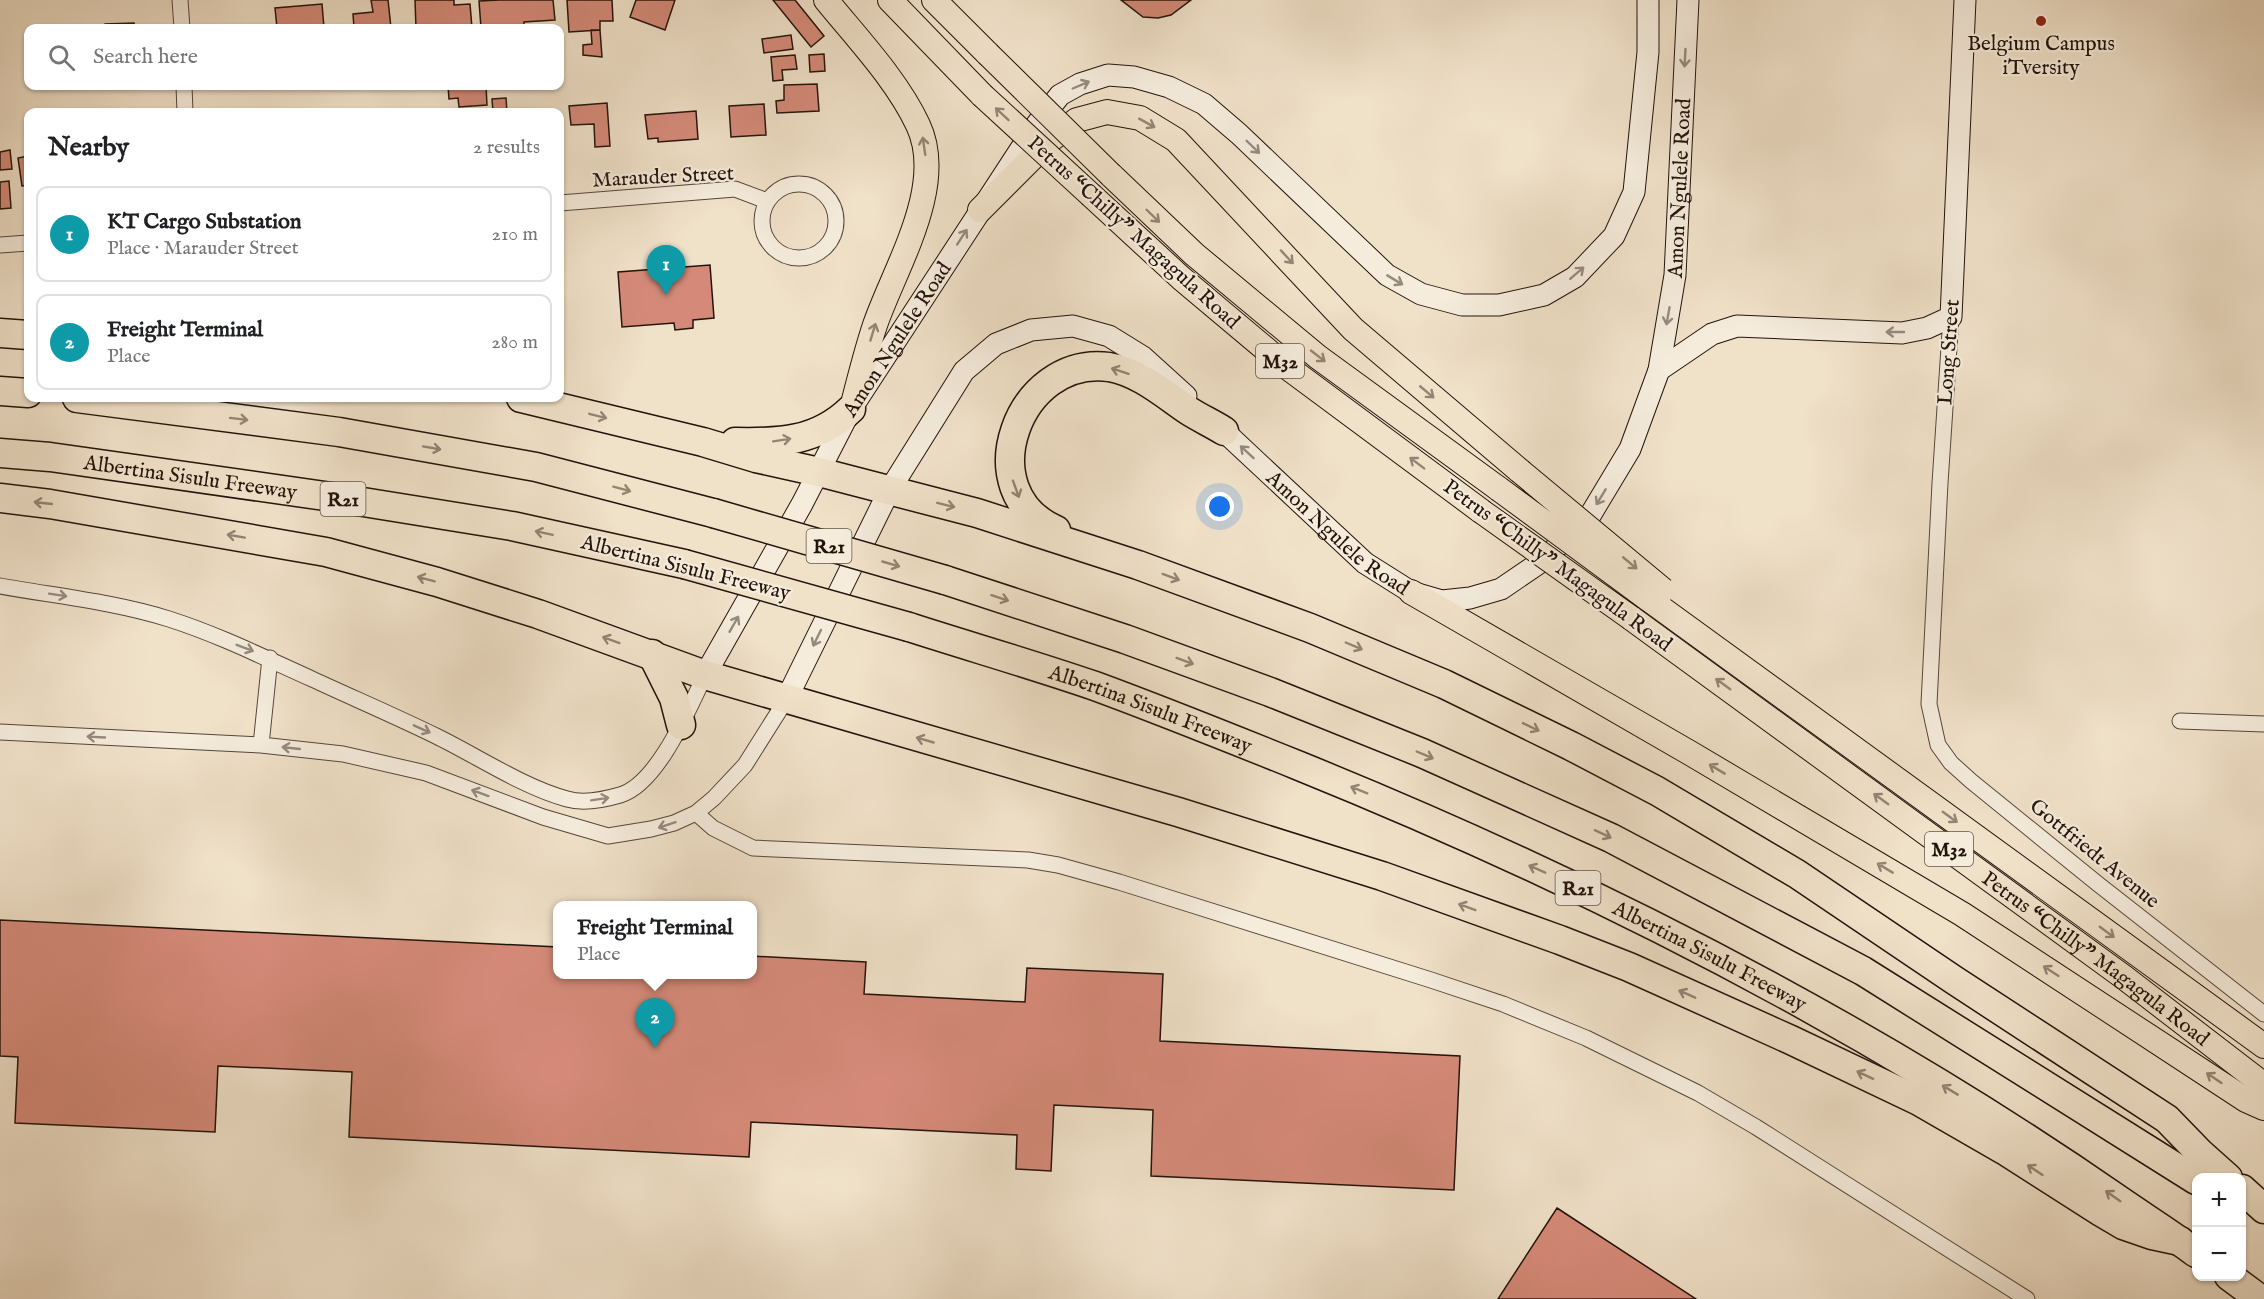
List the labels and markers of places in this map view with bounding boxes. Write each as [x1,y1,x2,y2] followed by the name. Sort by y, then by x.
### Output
[2034,14,2048,28] marker: Belgium Campus iTversity
[1967,31,2115,82] place label: Belgium Campus iTversity
[646,246,686,295] pin: 1
[636,998,674,1048] pin: 2

